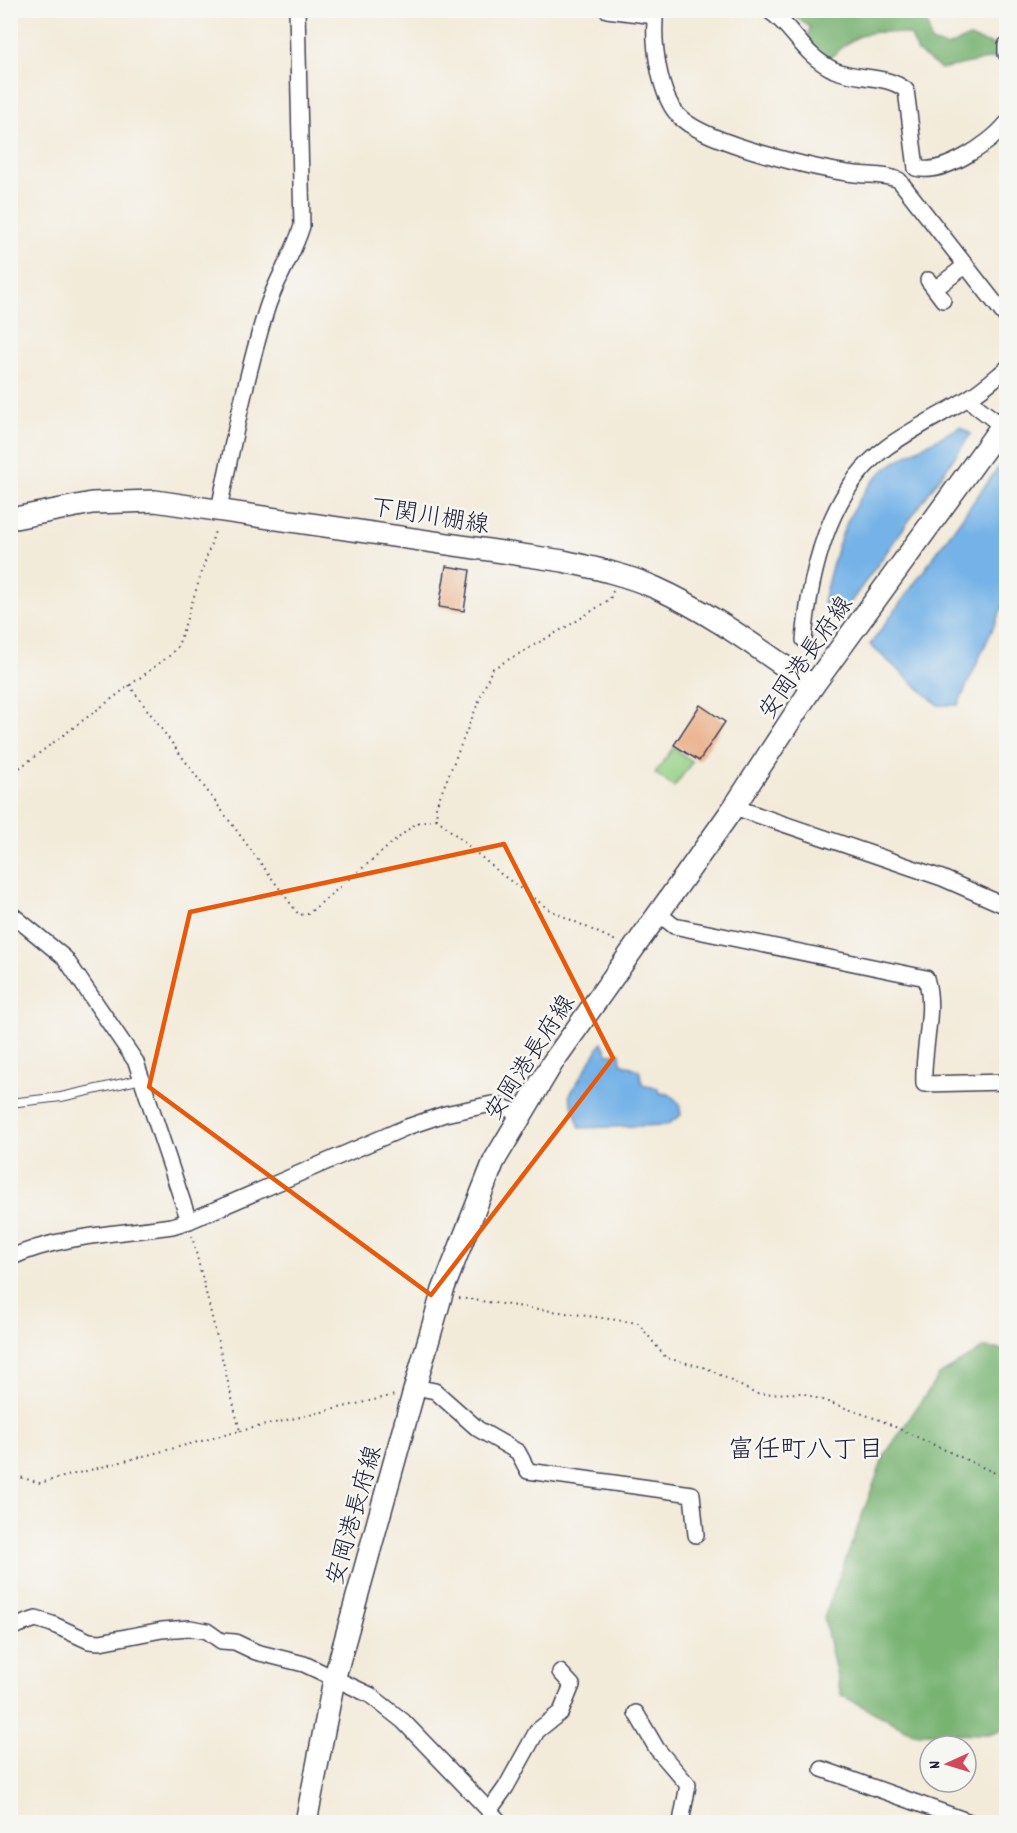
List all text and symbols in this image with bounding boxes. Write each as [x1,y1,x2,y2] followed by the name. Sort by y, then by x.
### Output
[368,492,491,544] street label: 下関川棚線
[752,590,863,727] street label: 安岡港長府線
[478,989,585,1128] street label: 安岡港長府線
[728,1433,884,1470] district label: 富任町八丁目
[320,1442,392,1590] street label: 安岡港長府線
[918,1734,978,1794] north arrow
[924,1760,947,1770] text: N

